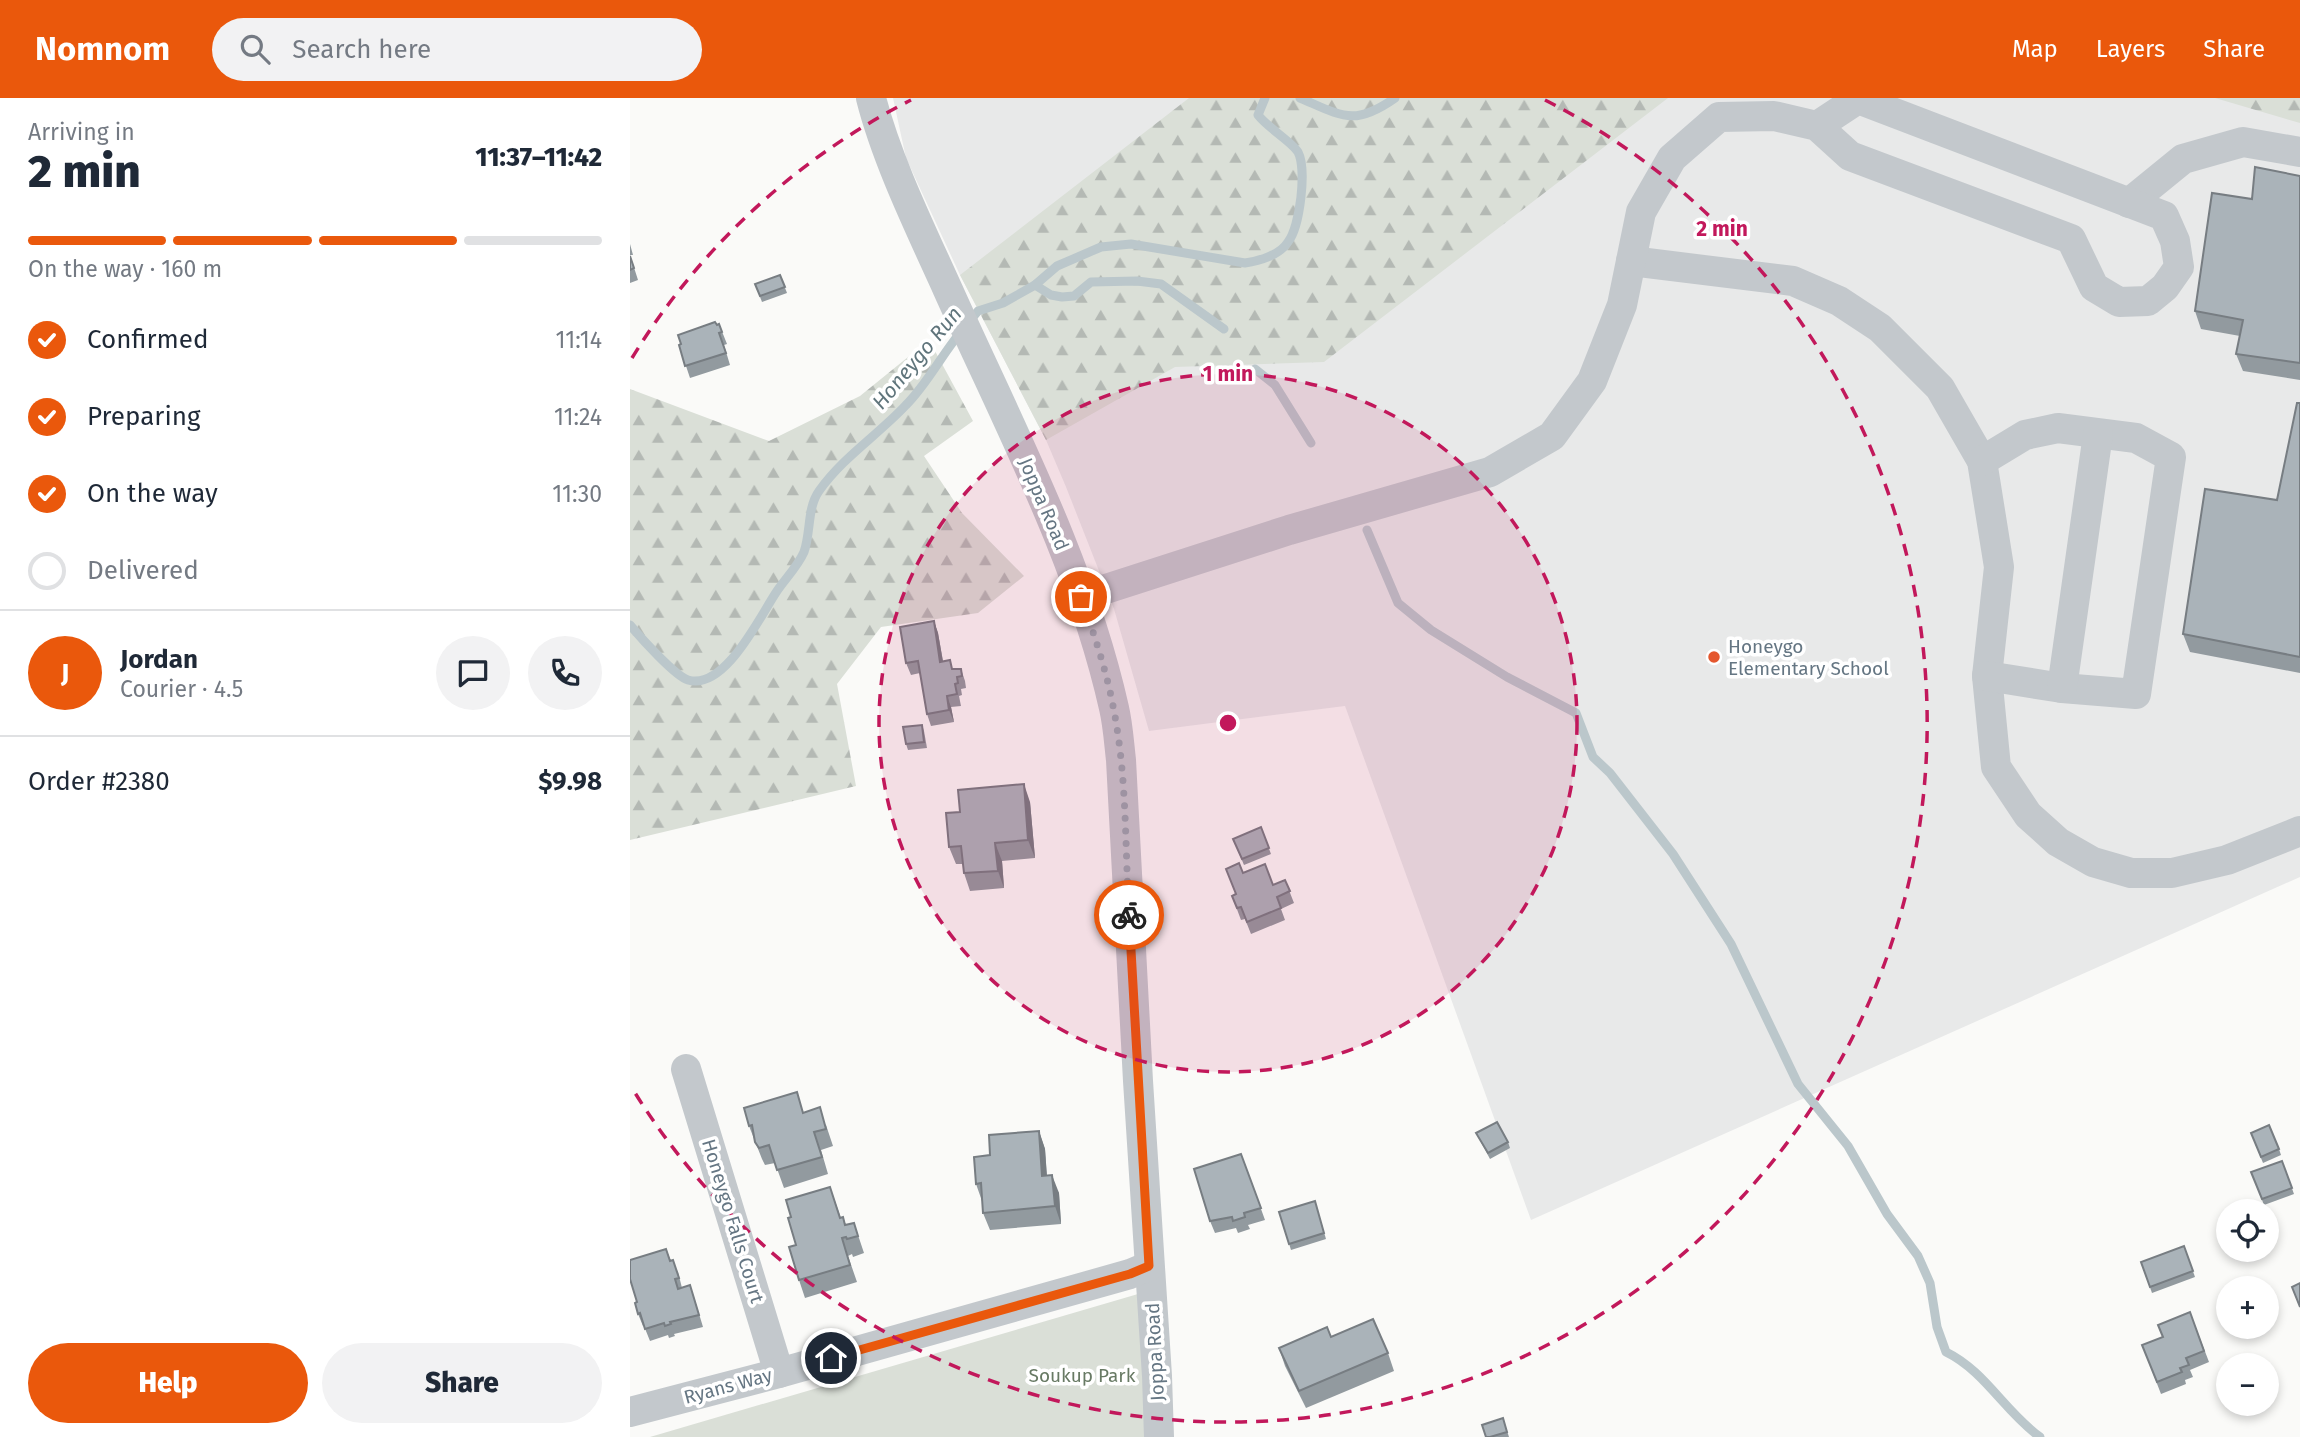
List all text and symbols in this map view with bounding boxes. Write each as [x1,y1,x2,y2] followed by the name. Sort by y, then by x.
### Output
[212,18,702,81] search box
[35,29,170,69] text: Nomnom
[236,30,274,68] icon: search
[292,34,431,65] text: Search here
[2012,35,2058,63] text: Map
[2096,35,2165,63] text: Layers
[2203,35,2265,63] text: Share
[28,118,135,146] text: Arriving in
[475,142,602,173] text: 11:37–11:42
[28,144,141,199] text: 2 min
[1696,216,1748,242] text: 2 min
[28,255,222,283] text: On the way · 160 m
[867,301,967,415] water label: Honeygo Run
[28,321,66,359] icon: check
[87,324,208,355] text: Confirmed
[556,326,602,354] text: 11:14
[1203,361,1253,387] text: 1 min
[28,398,66,436] icon: check
[87,401,200,432] text: Preparing
[554,403,602,431] text: 11:24
[1014,454,1074,554] street label: Joppa Road
[28,475,66,513] icon: check
[87,478,218,509] text: On the way
[552,480,602,508] text: 11:30
[87,555,199,586] text: Delivered
[1051,567,1111,627] pin
[1062,578,1100,616] icon: bag
[1728,635,1889,680] place label: Honeygo Elementary School
[436,636,510,710] button: chat
[528,636,602,710] button: phone
[120,644,198,675] text: Jordan
[1706,649,1722,665] marker: Honeygo Elementary School
[61,658,69,689] text: J
[120,675,243,703] text: Courier · 4.5
[1216,711,1240,735] centre of rings
[28,766,170,797] text: Order #2380
[538,766,602,797] text: $9.98
[1094,880,1164,950] courier
[1110,896,1148,934] icon: bike
[697,1136,769,1306] street label: Honeygo Falls Court
[2216,1199,2279,1416] map controls
[2216,1199,2279,1262] button: locate
[2216,1276,2279,1339] button: +
[1141,1302,1169,1402] street label: Joppa Road
[801,1328,861,1388] pin
[812,1339,850,1377] icon: home
[28,1343,308,1423] button: Help
[322,1343,602,1423] button: Share
[2216,1353,2279,1416] button: −
[681,1363,775,1409] street label: Ryans Way
[1029,1364,1136,1387] park label: Soukup Park

